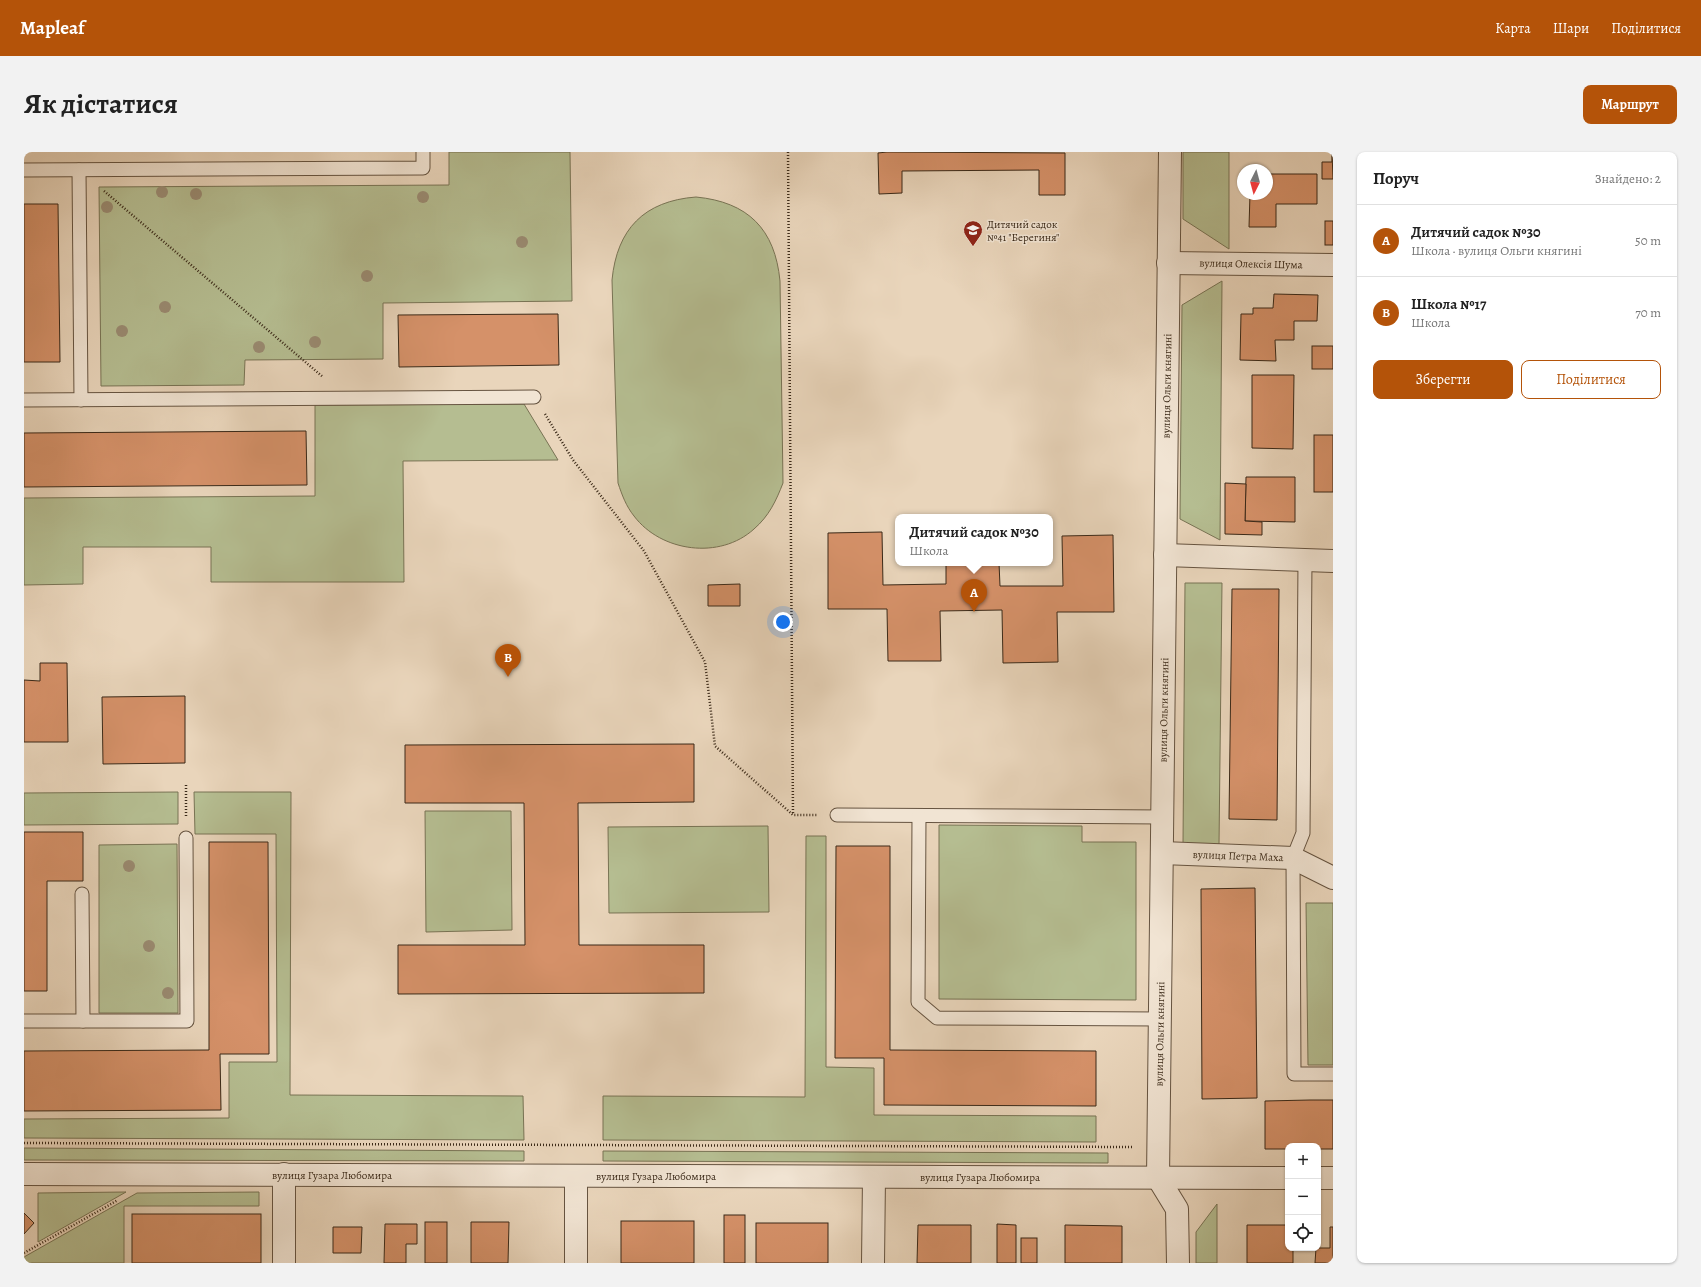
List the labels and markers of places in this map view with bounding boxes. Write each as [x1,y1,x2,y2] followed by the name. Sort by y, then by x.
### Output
[987,217,1059,245] place label: Дитячий садок №41 "Берегиня"
[962,219,984,247] school or university icon: Дитячий садок №41 "Берегиня"
[961,579,987,612] pin: A
[495,644,521,677] pin: B

